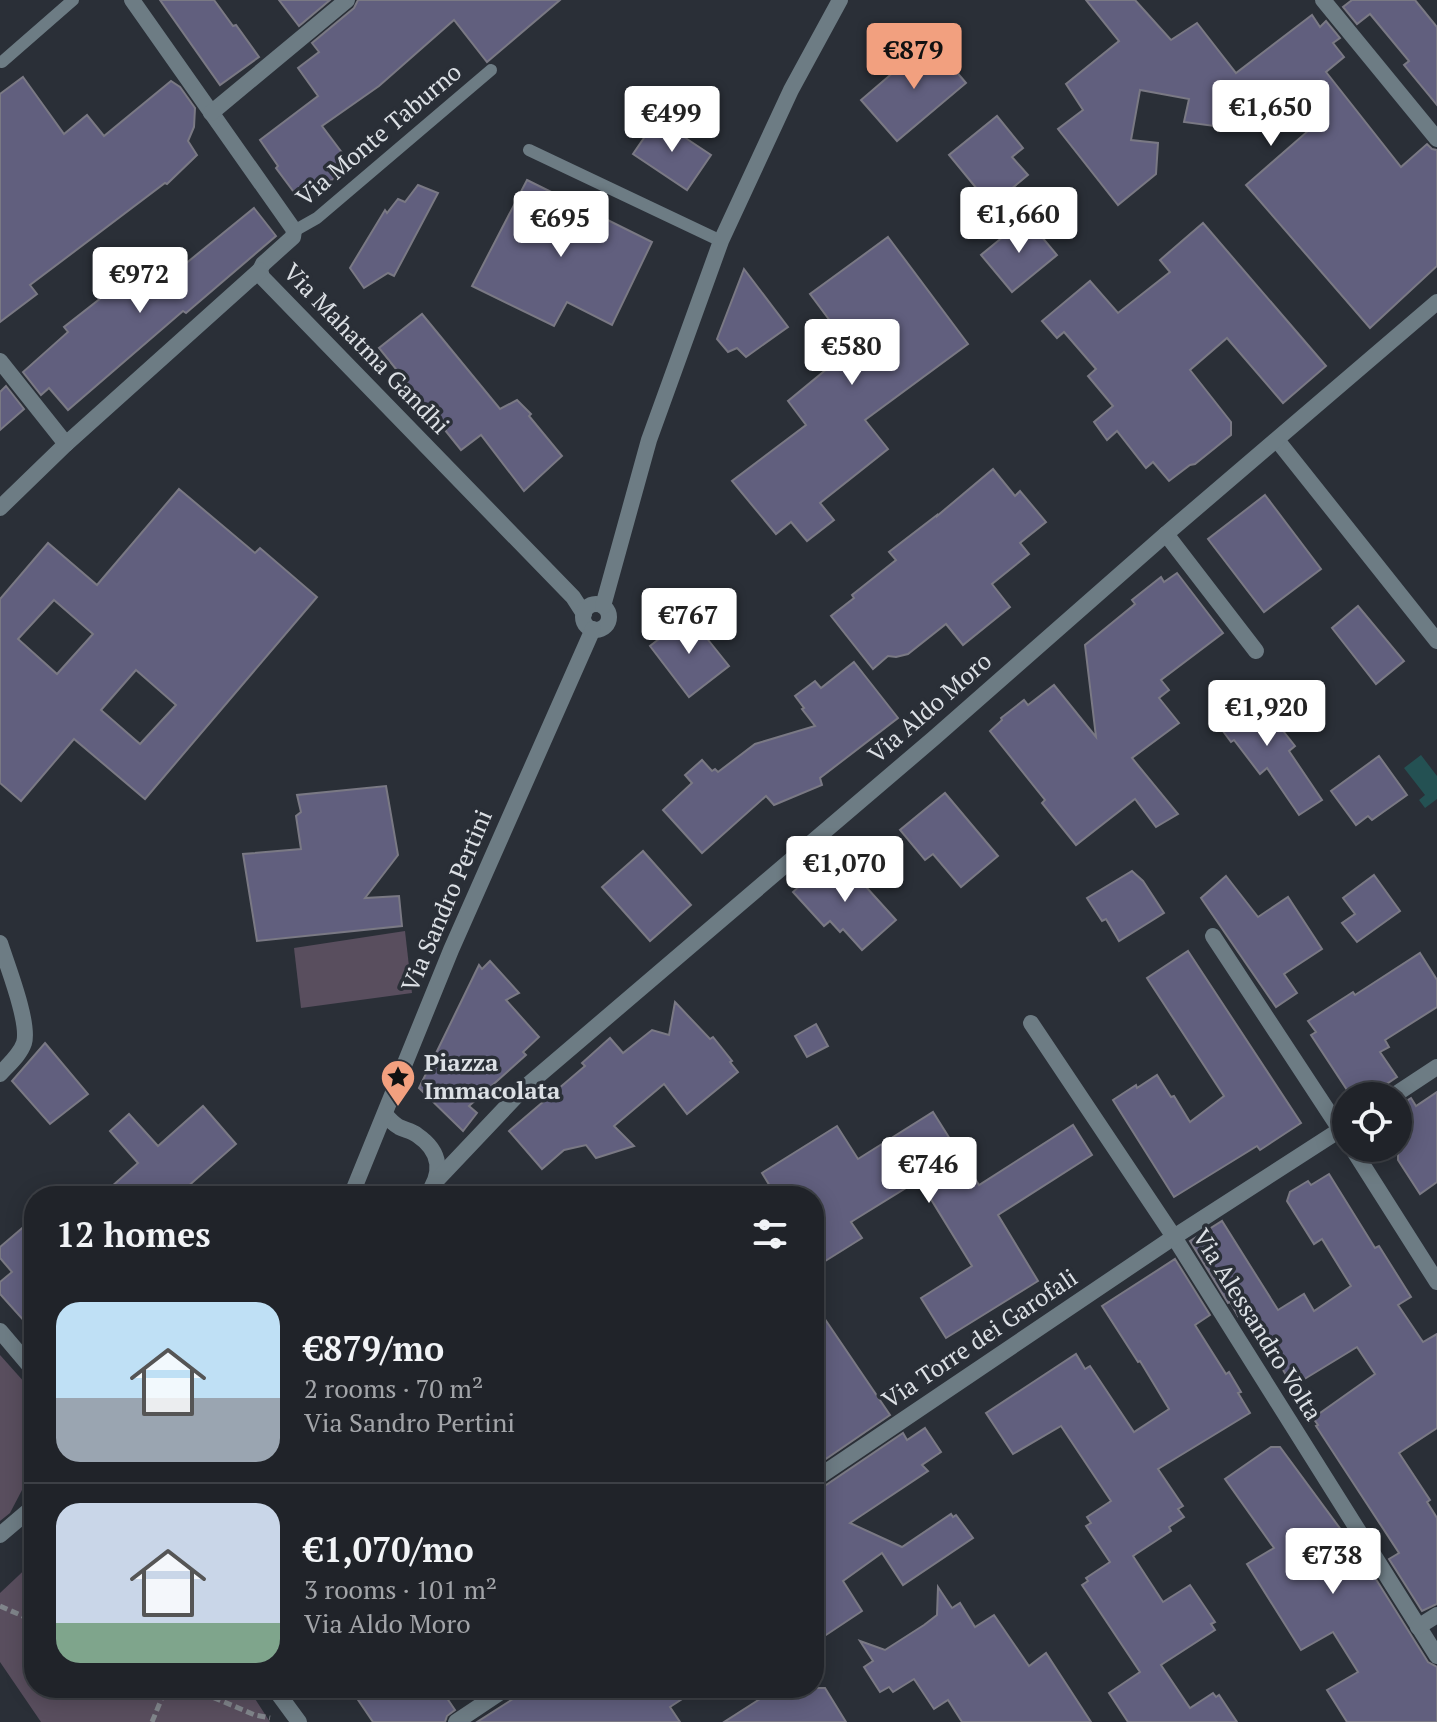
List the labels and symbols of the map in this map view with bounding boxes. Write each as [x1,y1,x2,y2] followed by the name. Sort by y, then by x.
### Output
[867,23,961,91] pin: €879
[289,56,468,213] street label: Via Monte Taburno
[1206,80,1336,148] pin: €1,650
[625,86,719,154] pin: €499
[954,187,1084,255] pin: €1,660
[514,191,608,259] pin: €695
[93,247,187,315] pin: €972
[277,256,457,441] street label: Via Mahatma Gandhi
[805,319,899,387] pin: €580
[642,588,736,656] pin: €767
[861,645,998,770] street label: Via Aldo Moro
[1202,680,1332,748] pin: €1,920
[393,805,499,997] street label: Via Sandro Pertini
[780,836,910,904] pin: €1,070
[424,1046,561,1106] place label: Piazza Immacolata
[379,1058,417,1108] place icon: Piazza Immacolata
[882,1137,976,1205] pin: €746
[1186,1222,1330,1427] street label: Via Alessandro Volta
[876,1261,1083,1415] street label: Via Torre dei Garofali
[1286,1528,1380,1596] pin: €738

